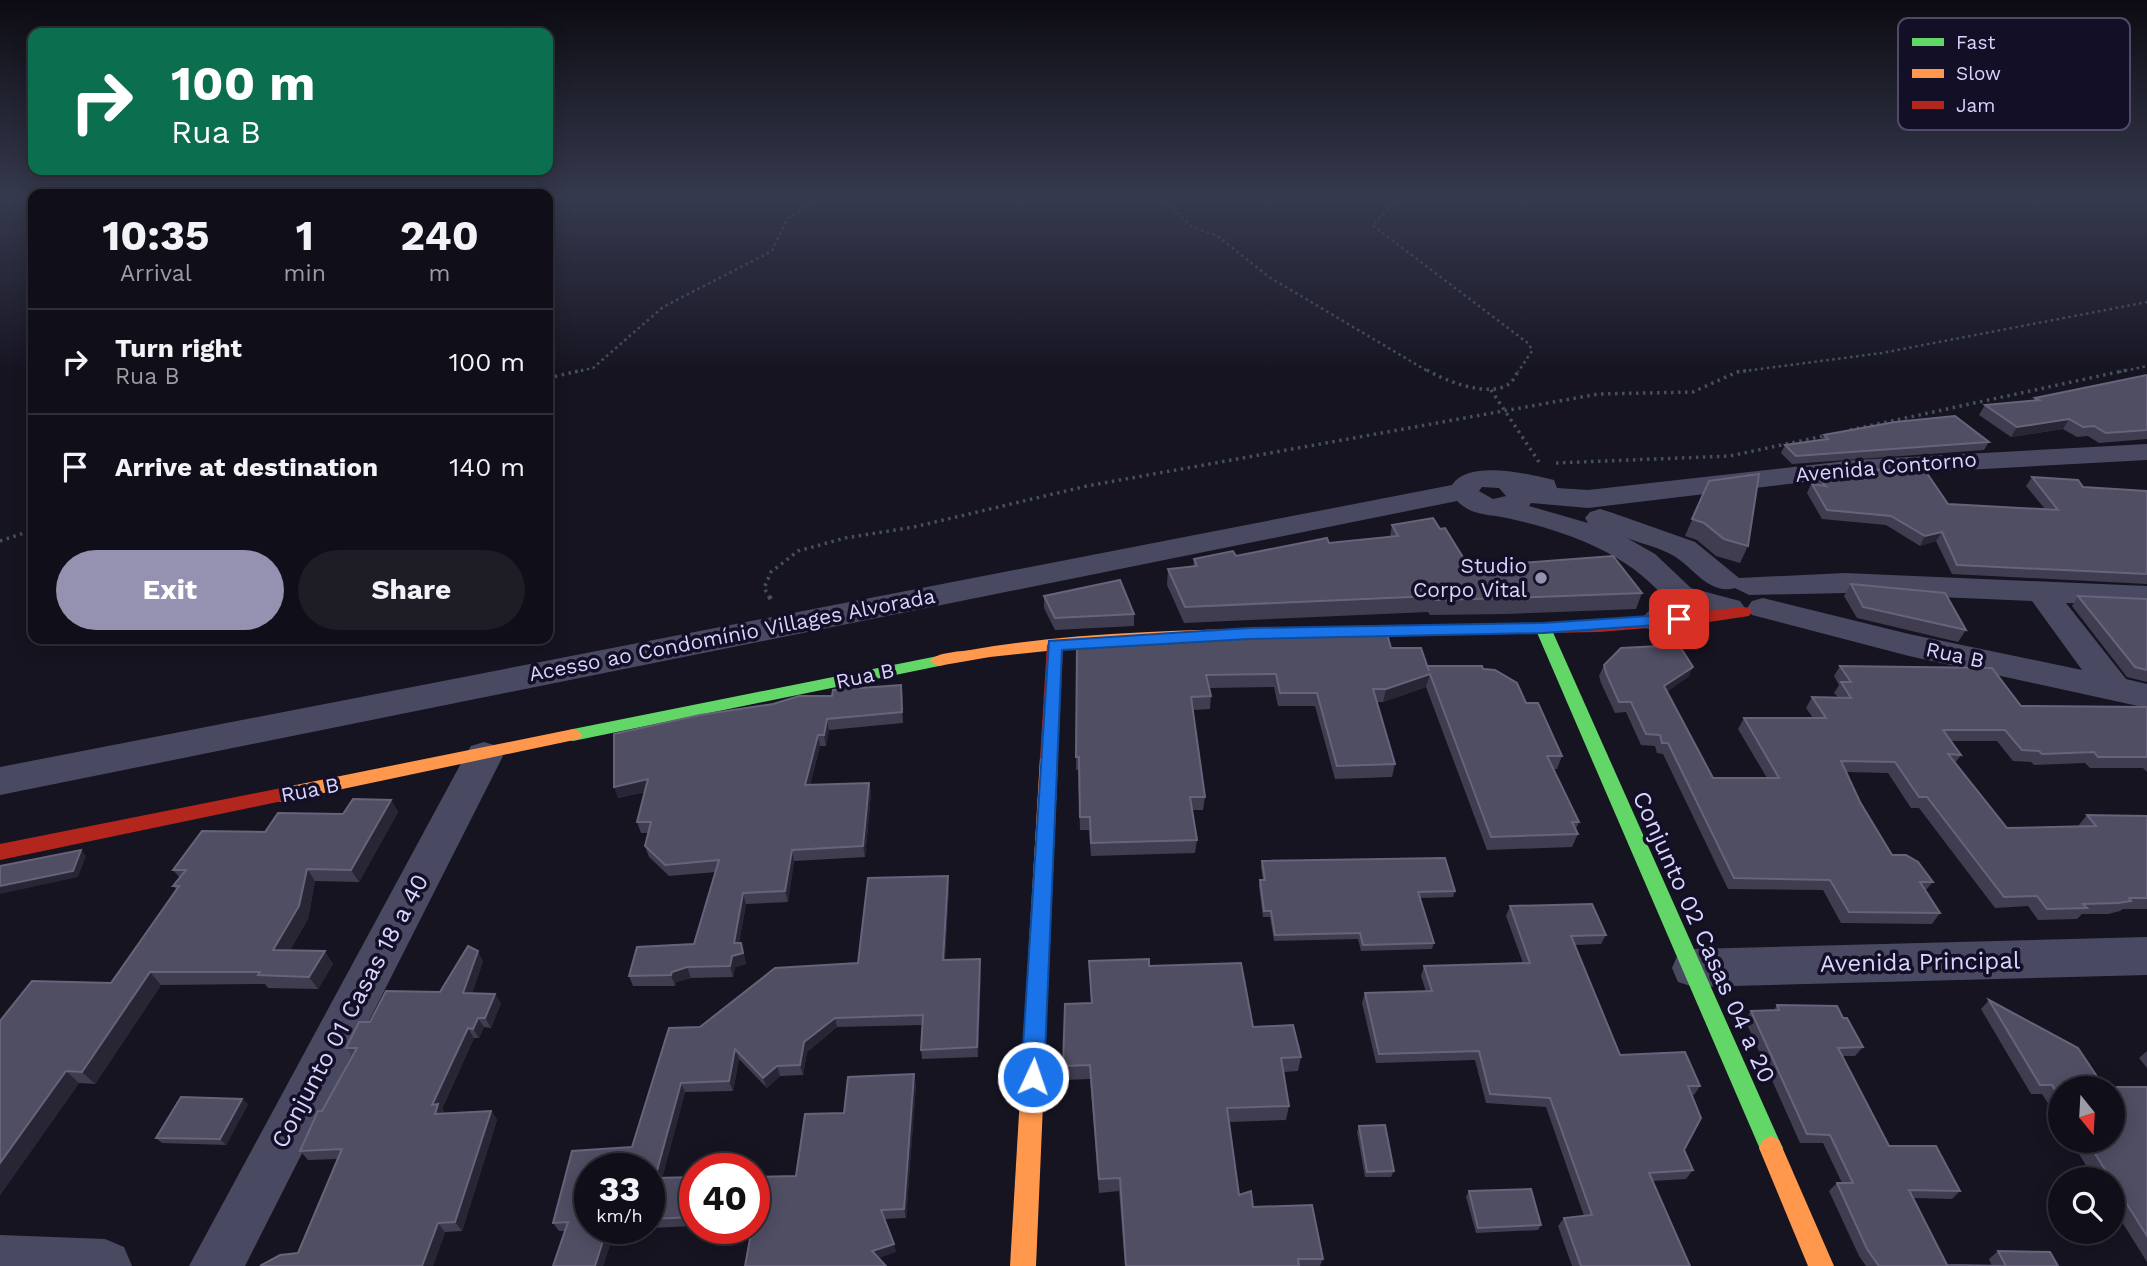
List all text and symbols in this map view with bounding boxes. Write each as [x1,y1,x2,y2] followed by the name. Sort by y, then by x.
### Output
[1898,18,2130,130] legend
[1956,31,1995,54] text: Fast
[171,54,315,112] text: 100 m
[56,56,147,147] icon: right
[1956,62,2001,85] text: Slow
[1956,94,1995,117] text: Jam
[171,113,261,151] text: Rua B
[102,211,209,260] text: 10:35
[296,211,314,260] text: 1
[400,211,479,260] text: 240
[120,260,192,287] text: Arrival
[284,260,326,287] text: min
[428,260,450,287] text: m
[115,333,242,363] text: Turn right
[56,343,94,381] icon: right
[449,347,525,377] text: 100 m
[115,363,180,390] text: Rua B
[1794,446,1978,487] street label: Avenida Contorno
[56,448,94,486] icon: arrive
[115,452,378,482] text: Arrive at destination
[449,452,525,482] text: 140 m
[56,550,284,630] button: Exit
[298,550,525,630] button: Share
[1413,553,1528,602] place label: Studio Corpo Vital
[1533,570,1549,586] marker: Studio Corpo Vital
[527,583,937,686] street label: Acesso ao Condomínio Villages Alvorada
[1649,589,1709,649] pin
[1660,600,1698,638] icon: arrive
[1924,636,1987,673] street label: Rua B
[833,657,896,694] street label: Rua B
[279,772,341,807] street label: Rua B
[1627,787,1781,1087] street label: Conjunto 02 Casas 04 a 20
[266,869,434,1153] street label: Conjunto 01 Casas 18 a 40
[1820,946,2021,978] street label: Avenida Principal
[996,1040,1070,1114] position arrow
[2048,1076,2124,1153] north arrow
[2048,1076,2125,1244] map controls
[679,1153,770,1244] speed limit sign: 40
[2048,1167,2125,1244] button: search
[599,1168,640,1210] text: 33
[596,1205,643,1226] text: km/h

